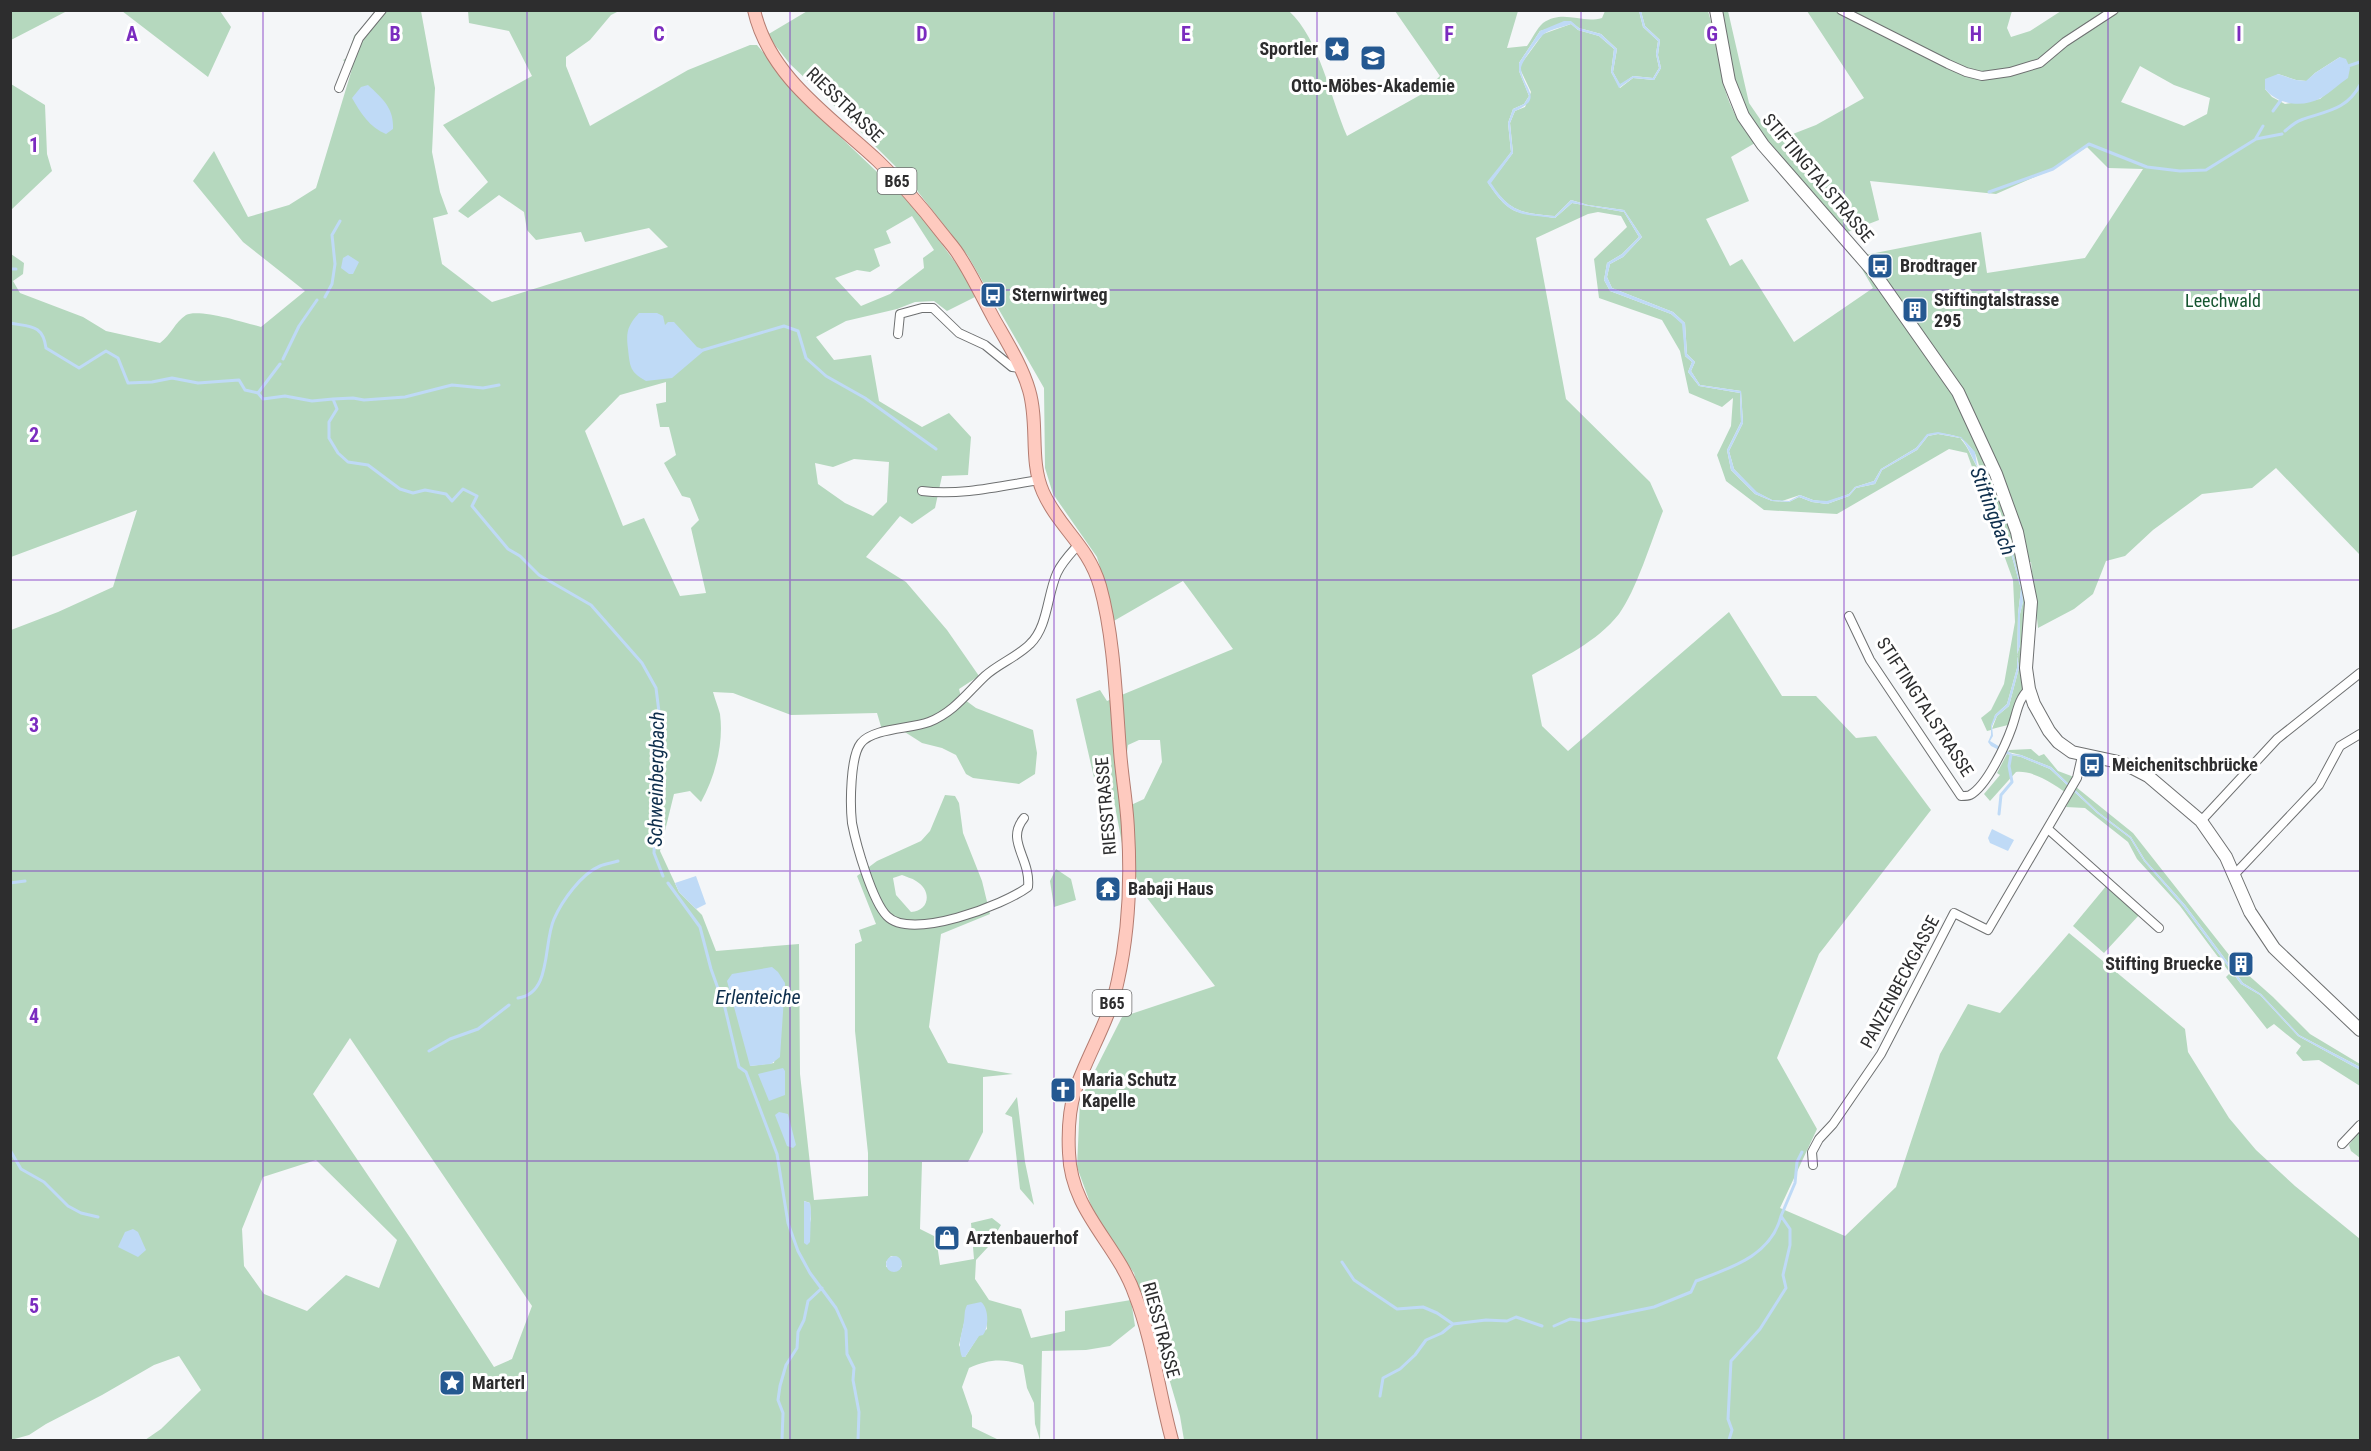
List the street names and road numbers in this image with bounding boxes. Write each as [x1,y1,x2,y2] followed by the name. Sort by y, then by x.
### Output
[803,63,888,146] street label: RIESSTRASSE
[1758,109,1878,246] street label: STIFTINGTALSTRASSE
[878,168,916,194] road number: B65
[1873,633,1978,780] street label: STIFTINGTALSTRASSE
[1091,756,1120,856] street label: RIESSTRASSE
[1856,912,1943,1052] street label: PANZENBECKGASSE
[1092,990,1132,1016] road number: B65
[1139,1280,1184,1380] street label: RIESSTRASSE

